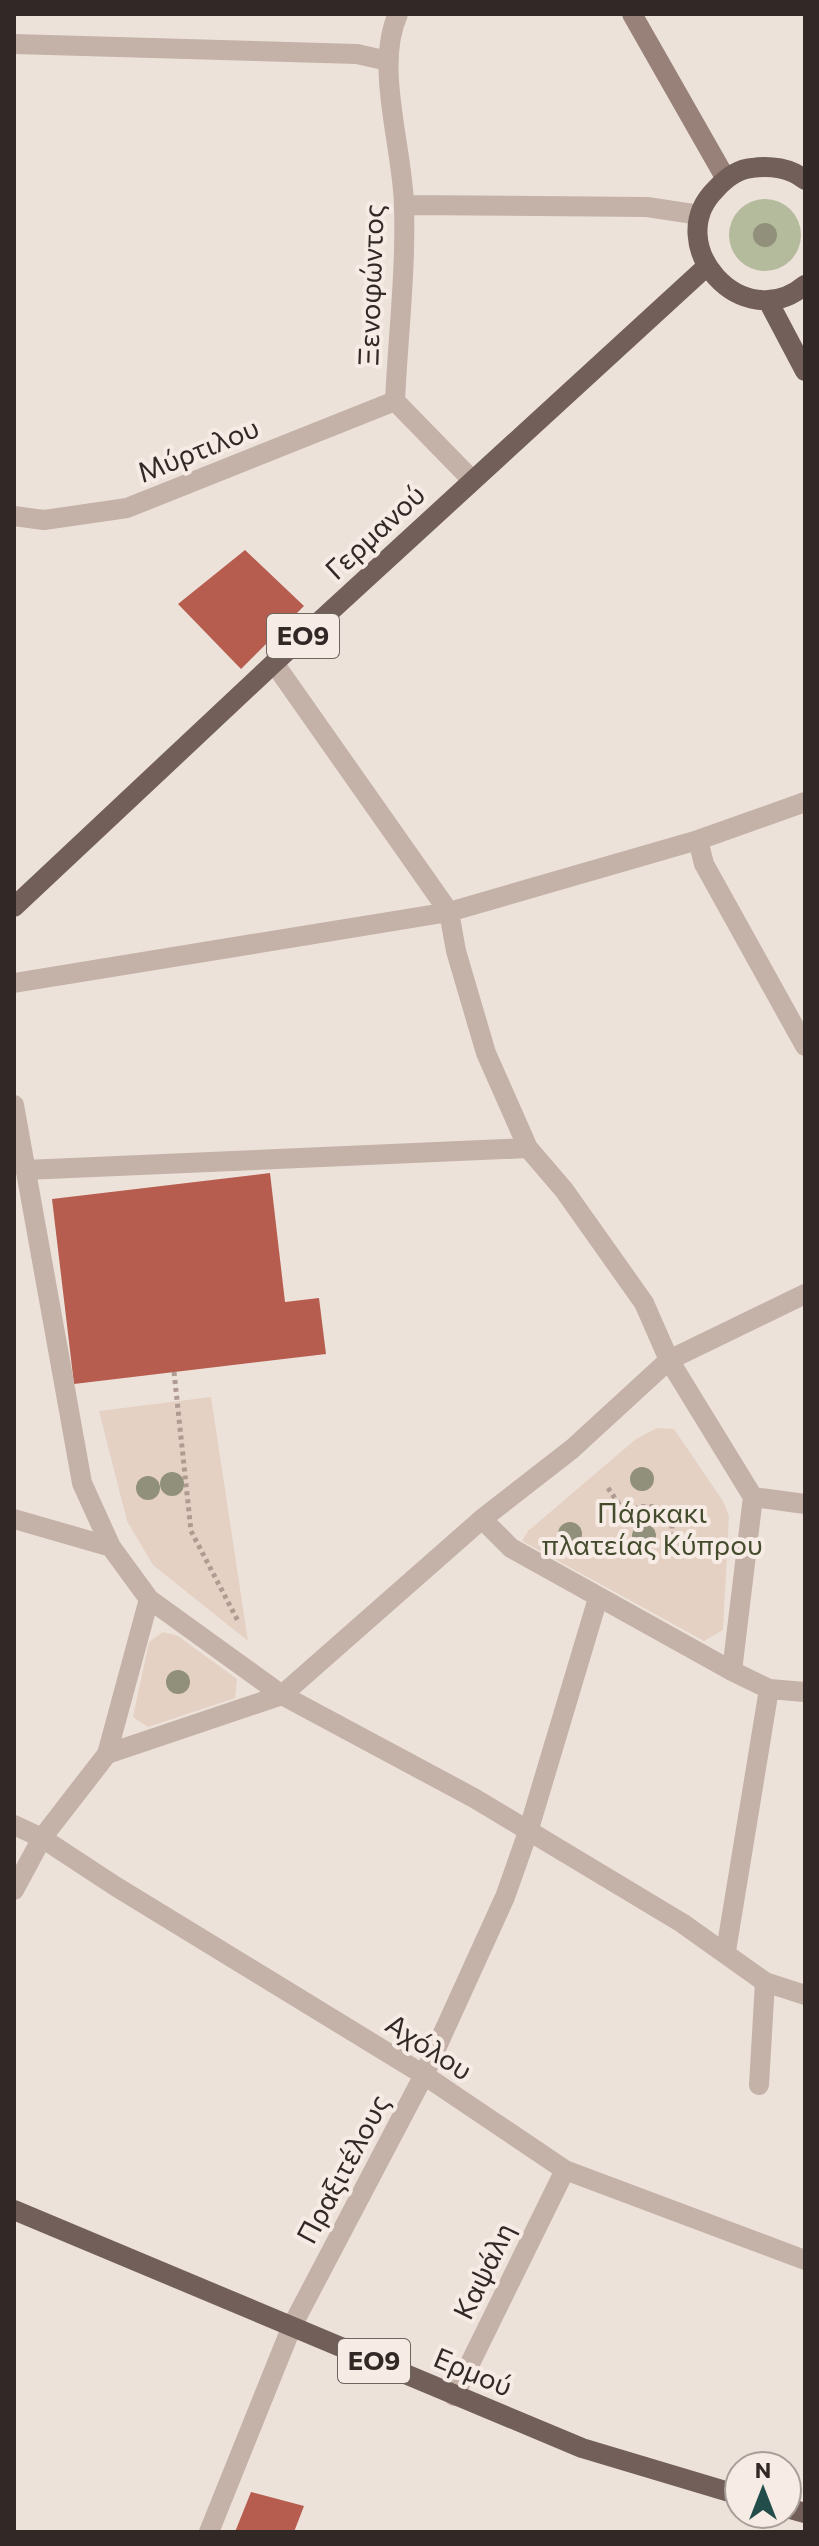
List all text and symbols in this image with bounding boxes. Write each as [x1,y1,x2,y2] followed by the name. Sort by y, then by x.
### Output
[350,203,390,367] street label: Ξενοφώντος
[132,409,263,489] street label: Μύρτιλου
[318,477,431,586] street label: Γερμανού
[267,614,339,658] road number: ΕΟ9
[541,1495,763,1561] park label: Πάρκακι πλατείας Κύπρου
[380,2006,479,2087] street label: Αχόλου
[289,2088,396,2249] street label: Πραξιτέλους
[445,2217,521,2324] street label: Καψάλη
[338,2339,410,2383] road number: ΕΟ9
[429,2339,518,2403] street label: Ερμού
[723,2450,803,2530] north arrow
[755,2456,771,2483] text: N

